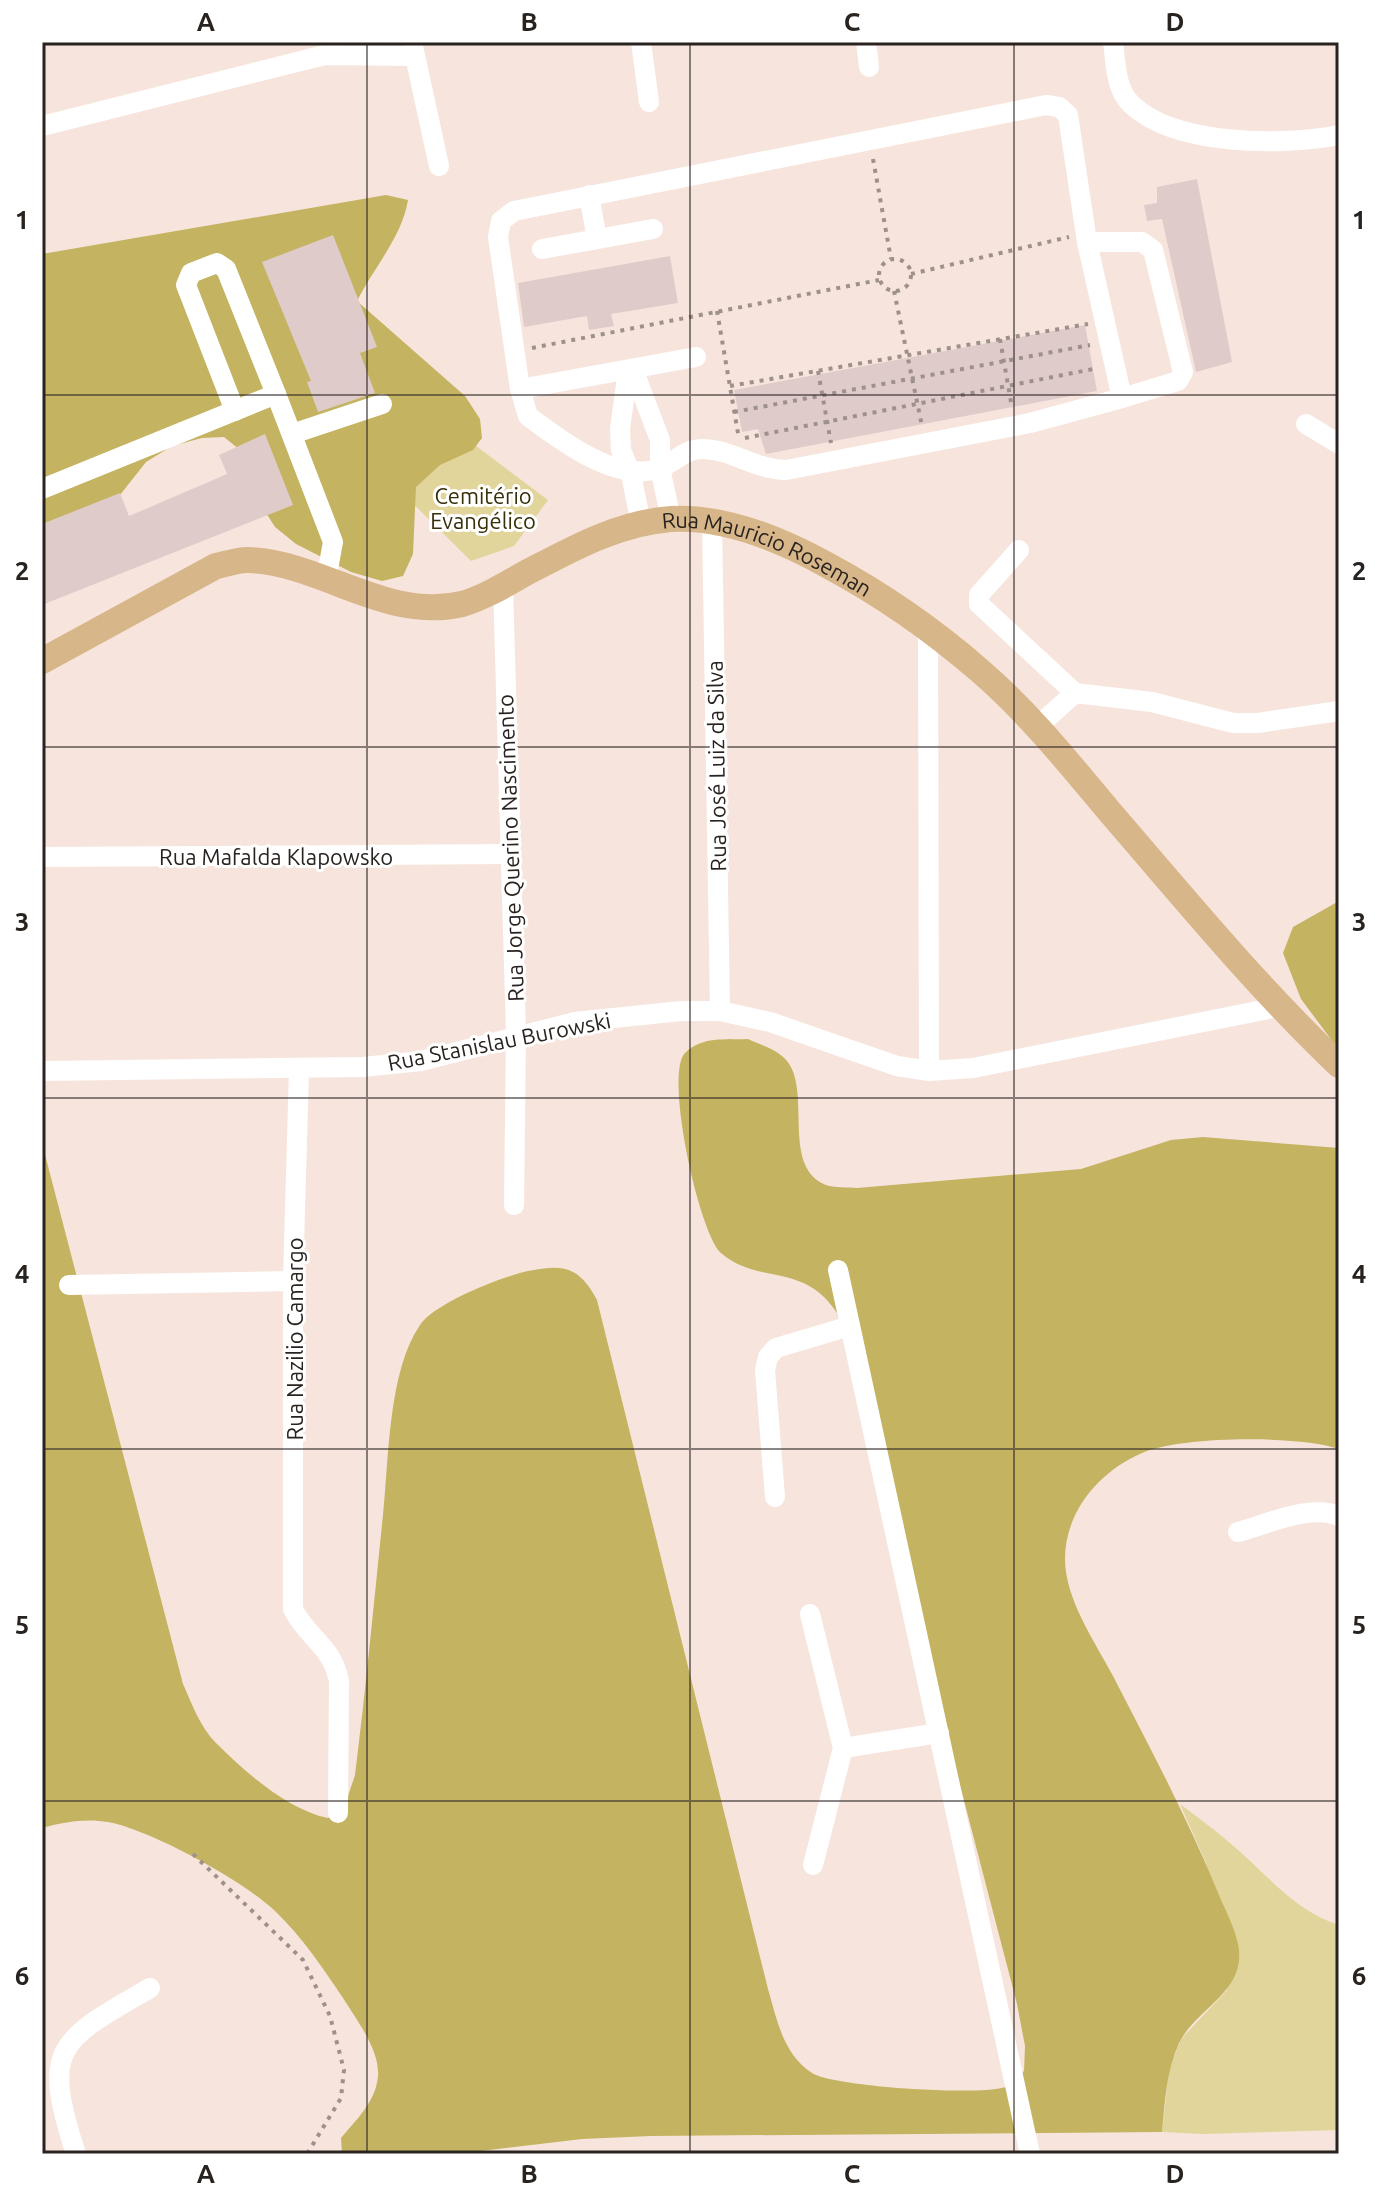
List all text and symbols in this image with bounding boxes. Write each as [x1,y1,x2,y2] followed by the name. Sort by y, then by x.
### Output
[197,7,216,36] text: A
[520,7,538,36] text: B
[844,7,861,36] text: C
[1166,7,1184,36] text: D
[15,205,29,234] text: 1
[1352,205,1366,234] text: 1
[430,483,536,533] park label: Cemitério Evangélico
[661,506,877,601] street label: Rua Mauricio Roseman
[15,556,29,585] text: 2
[1352,556,1366,585] text: 2
[702,660,730,872] street label: Rua José Luiz da Silva
[492,694,528,1002] street label: Rua Jorge Querino Nascimento
[159,844,393,869] street label: Rua Mafalda Klapowsko
[15,907,29,936] text: 3
[1352,907,1366,936] text: 3
[385,1007,613,1075] street label: Rua Stanislau Burowski
[282,1237,307,1441] street label: Rua Nazilio Camargo
[15,1259,29,1288] text: 4
[1352,1259,1366,1288] text: 4
[15,1610,29,1639] text: 5
[1352,1610,1366,1639] text: 5
[15,1961,29,1990] text: 6
[1352,1961,1366,1990] text: 6
[197,2159,216,2188] text: A
[520,2159,538,2188] text: B
[844,2159,861,2188] text: C
[1166,2159,1184,2188] text: D

